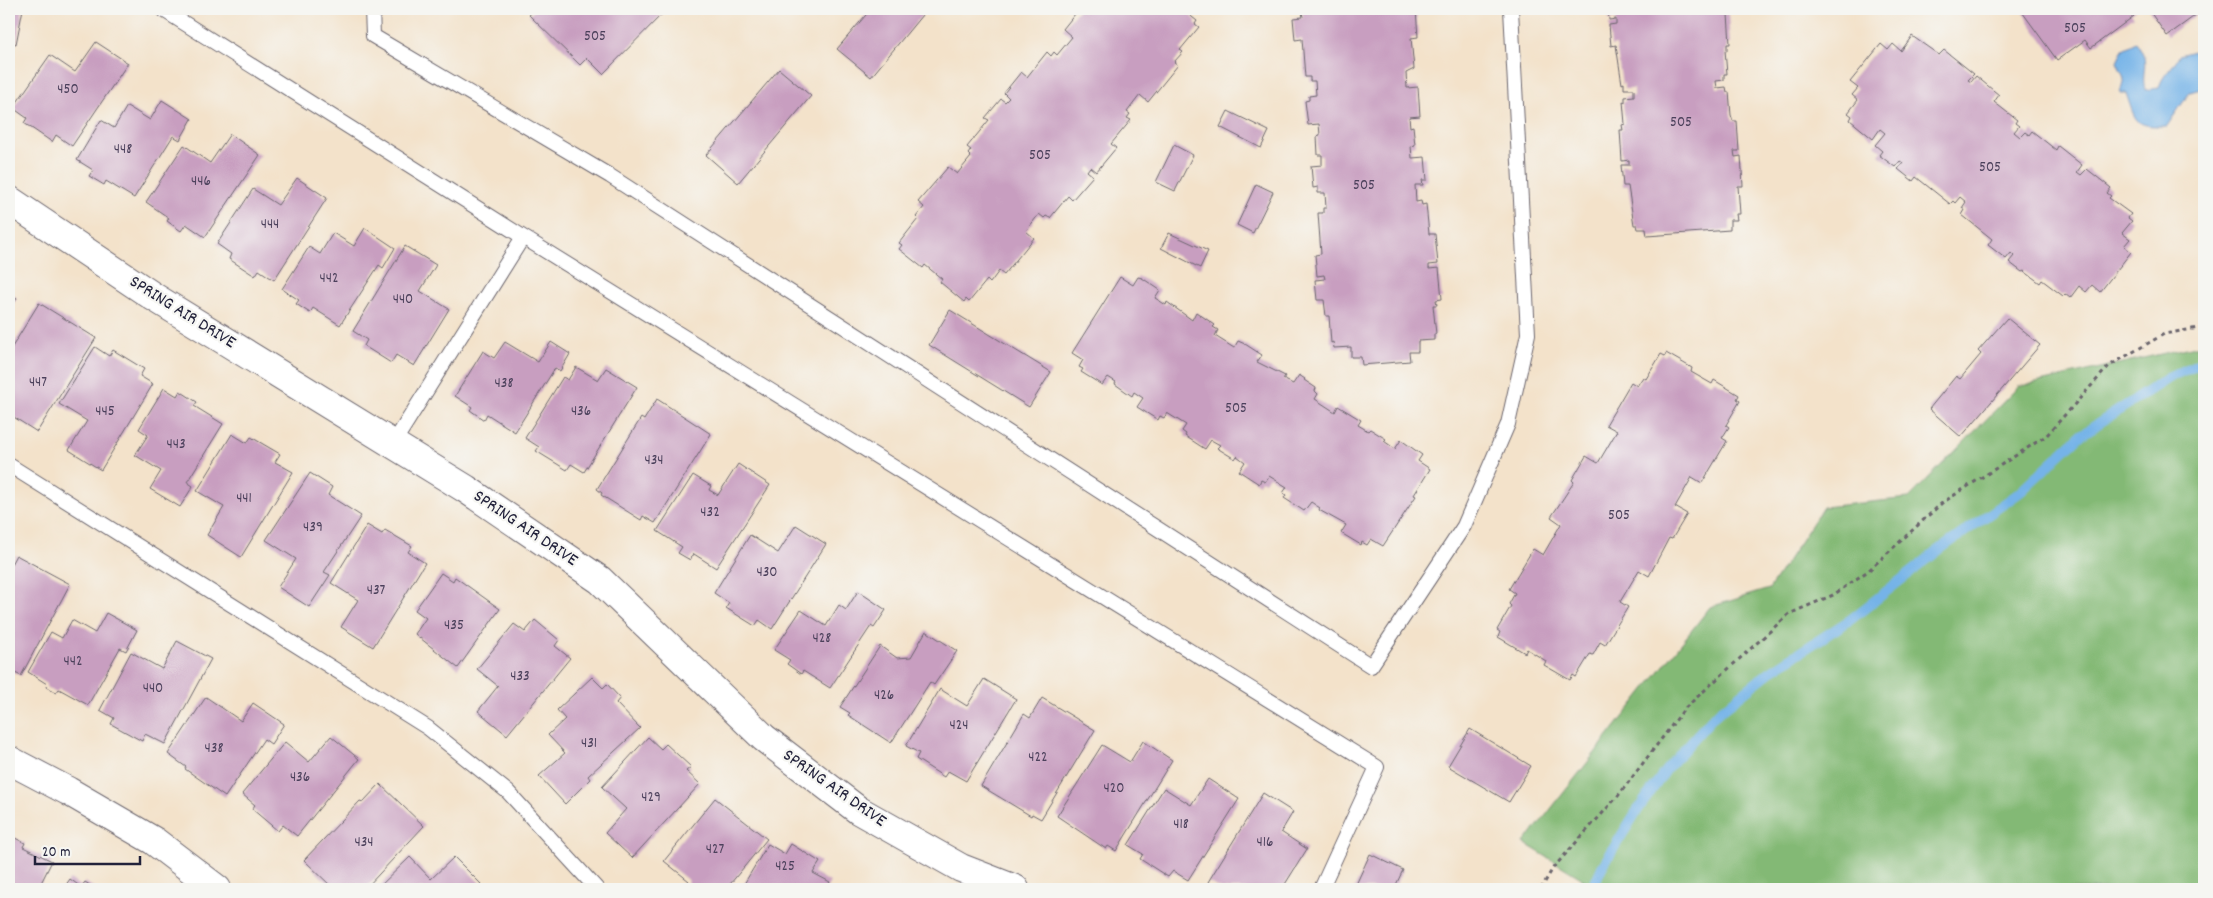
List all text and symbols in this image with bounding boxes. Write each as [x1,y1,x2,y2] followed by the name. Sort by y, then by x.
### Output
[2064,18,2086,40] house number: 505
[584,26,606,48] house number: 505
[57,79,79,101] house number: 450
[1670,112,1692,134] house number: 505
[114,139,132,161] house number: 448
[1029,145,1051,167] house number: 505
[1979,157,2001,179] house number: 505
[191,171,211,193] house number: 446
[1353,175,1375,197] house number: 505
[261,214,279,236] house number: 444
[319,268,339,290] house number: 442
[124,270,240,356] street label: SPRING AIR DRIVE
[393,289,413,311] house number: 440
[29,372,47,394] house number: 447
[495,373,513,395] house number: 438
[1225,398,1247,420] house number: 505
[95,401,115,423] house number: 445
[571,401,591,423] house number: 436
[166,434,186,456] house number: 443
[644,450,664,472] house number: 434
[468,485,582,573] street label: SPRING AIR DRIVE
[236,488,252,510] house number: 441
[700,502,720,524] house number: 432
[1608,505,1630,527] house number: 505
[303,517,323,539] house number: 439
[756,562,778,584] house number: 430
[367,580,386,602] house number: 437
[444,615,464,637] house number: 435
[813,628,831,650] house number: 428
[63,651,83,673] house number: 442
[510,666,530,688] house number: 433
[143,678,163,700] house number: 440
[874,685,894,707] house number: 426
[949,715,969,737] house number: 424
[581,733,597,755] house number: 431
[205,738,223,760] house number: 438
[777,744,891,834] street label: SPRING AIR DRIVE
[1028,747,1048,769] house number: 422
[290,767,310,789] house number: 436
[1104,778,1124,800] house number: 420
[641,787,661,809] house number: 429
[1173,814,1189,836] house number: 418
[354,832,374,854] house number: 434
[1257,832,1273,854] house number: 416
[35,833,140,865] scale bar
[706,839,725,861] house number: 427
[42,842,70,864] text: 20 m
[775,856,795,878] house number: 425

